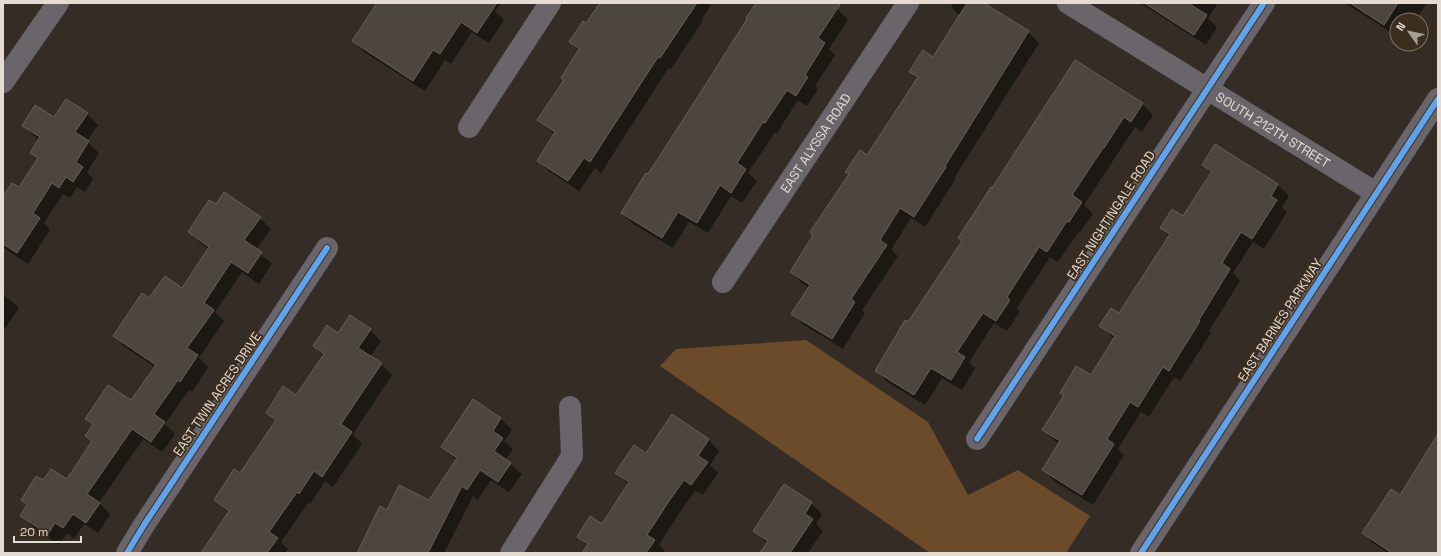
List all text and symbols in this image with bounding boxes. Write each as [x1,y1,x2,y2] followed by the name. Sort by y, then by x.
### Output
[1389,12,1429,52] north arrow
[1393,20,1408,33] text: N
[1213,88,1334,171] street label: SOUTH 212TH STREET
[776,90,854,196] street label: EAST ALYSSA ROAD
[1063,147,1159,283] street label: EAST NIGHTINGALE ROAD
[1234,255,1326,385] street label: EAST BARNES PARKWAY
[169,329,265,459] street label: EAST TWIN ACRES DRIVE
[14,518,81,544] scale bar
[20,524,48,540] text: 20 m

